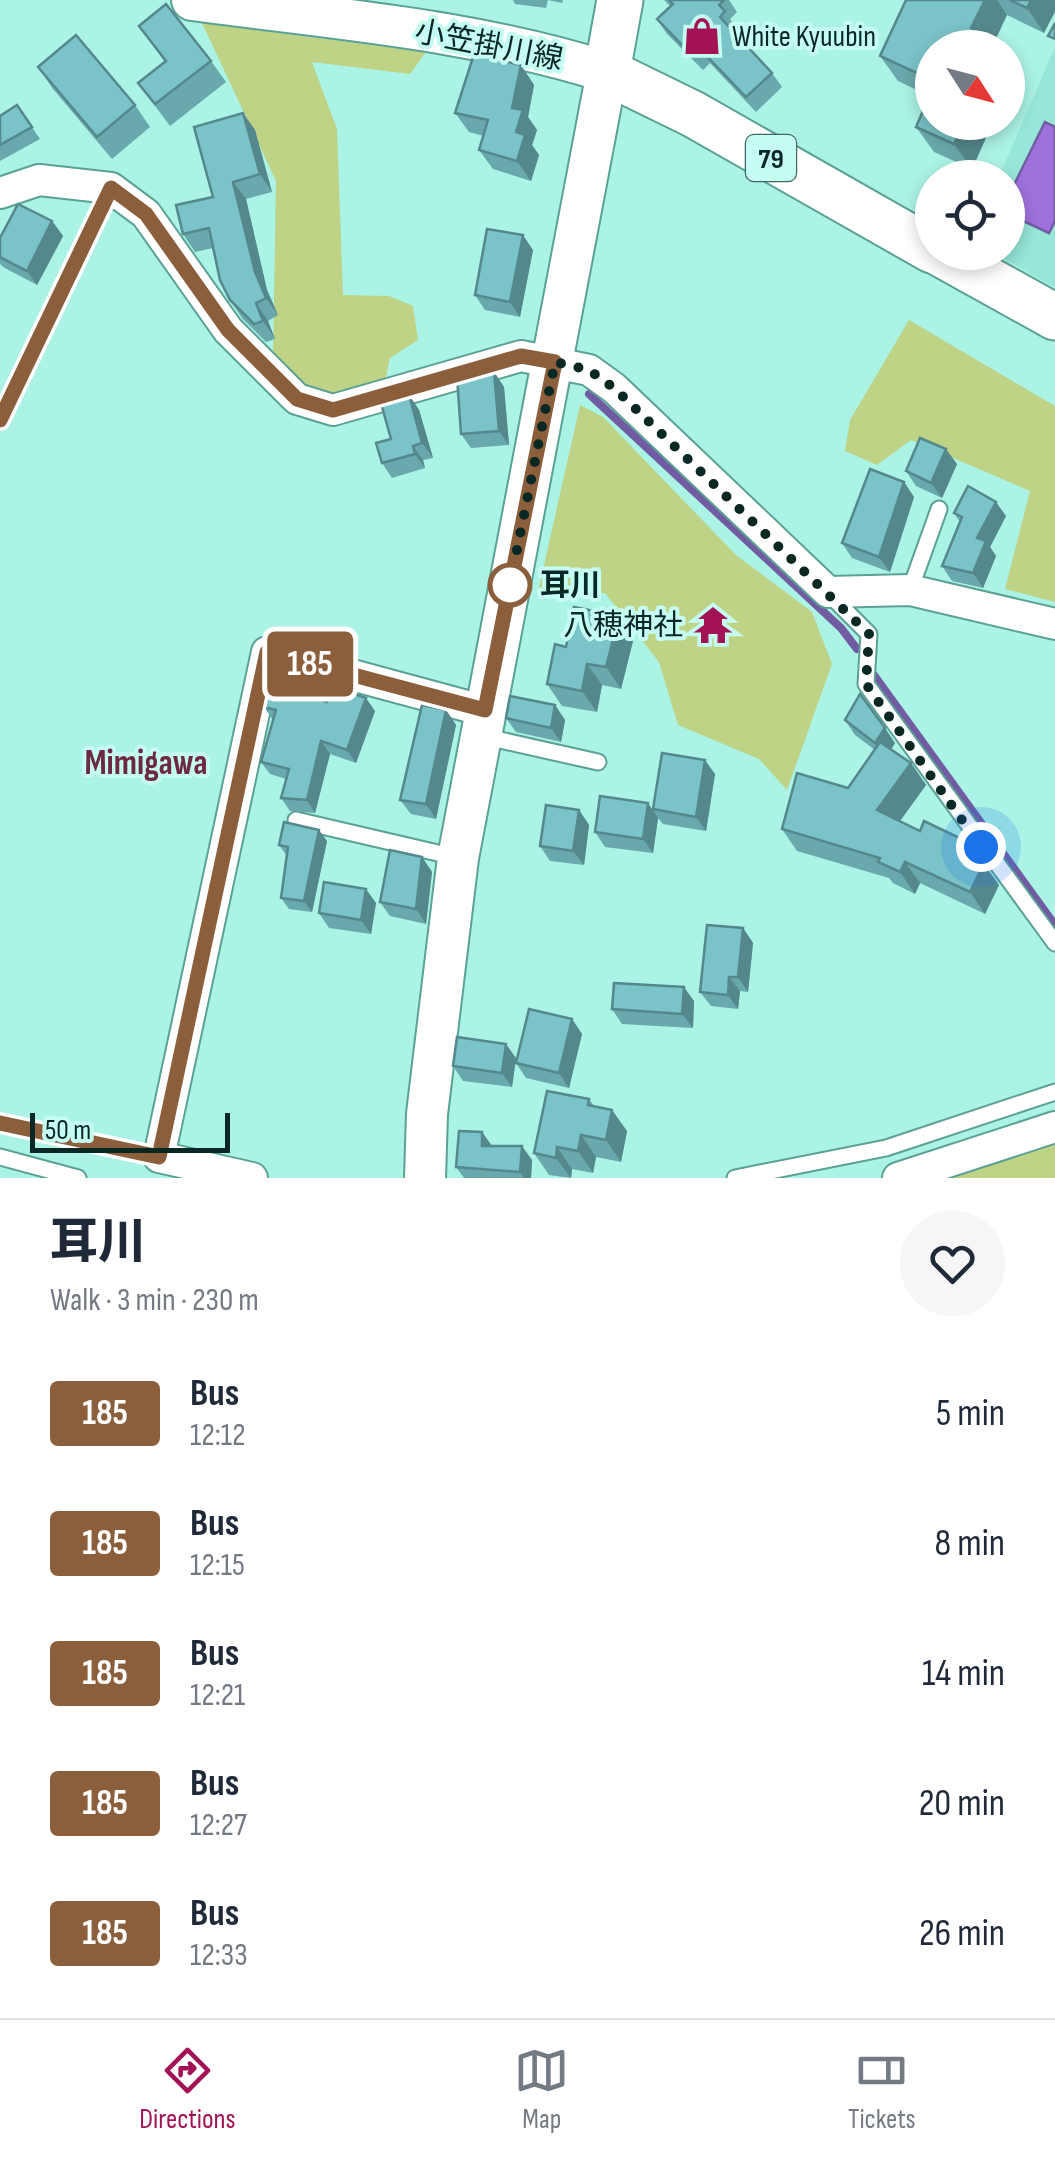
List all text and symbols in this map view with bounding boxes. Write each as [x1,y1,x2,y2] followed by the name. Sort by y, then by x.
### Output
[412,14,566,78] street label: 小笠掛川線
[681,15,723,57] shop icon: White Kyuubin
[732,19,876,55] place label: White Kyuubin
[915,30,1025,140] north arrow
[915,30,1025,270] map controls
[746,135,796,181] road number: 79
[915,160,1025,270] button: locate
[489,564,531,606] marker: 耳川
[540,568,600,604] place label: 耳川
[692,604,734,646] temple icon: 八穂神社
[563,608,683,644] place label: 八穂神社
[252,632,368,696] line badge: 185
[287,643,333,686] text: 185
[84,742,208,785] district label: Mimigawa
[956,822,1006,872] your location
[30,1108,230,1152] scale bar
[45,1114,91,1147] text: 50 m
[900,1211,1005,1316] button: heart
[50,1215,146,1272] text: 耳川
[50,1281,259,1320] text: Walk · 3 min · 230 m
[190,1371,239,1416] text: Bus
[936,1391,1005,1436] text: 5 min
[82,1392,128,1435] text: 185
[190,1416,246,1455] text: 12:12
[190,1501,239,1546] text: Bus
[935,1521,1005,1566] text: 8 min
[82,1522,128,1565] text: 185
[190,1546,245,1585] text: 12:15
[190,1631,239,1676] text: Bus
[922,1651,1005,1696] text: 14 min
[82,1652,128,1695] text: 185
[190,1676,245,1715] text: 12:21
[190,1761,239,1806] text: Bus
[919,1781,1005,1826] text: 20 min
[82,1782,128,1825] text: 185
[190,1806,247,1845] text: 12:27
[190,1891,239,1936] text: Bus
[919,1911,1005,1956] text: 26 min
[82,1912,128,1955] text: 185
[190,1936,248,1975] text: 12:33
[139,2043,236,2136] tab: Directions
[514,2043,569,2136] tab: Map
[848,2043,916,2136] tab: Tickets

